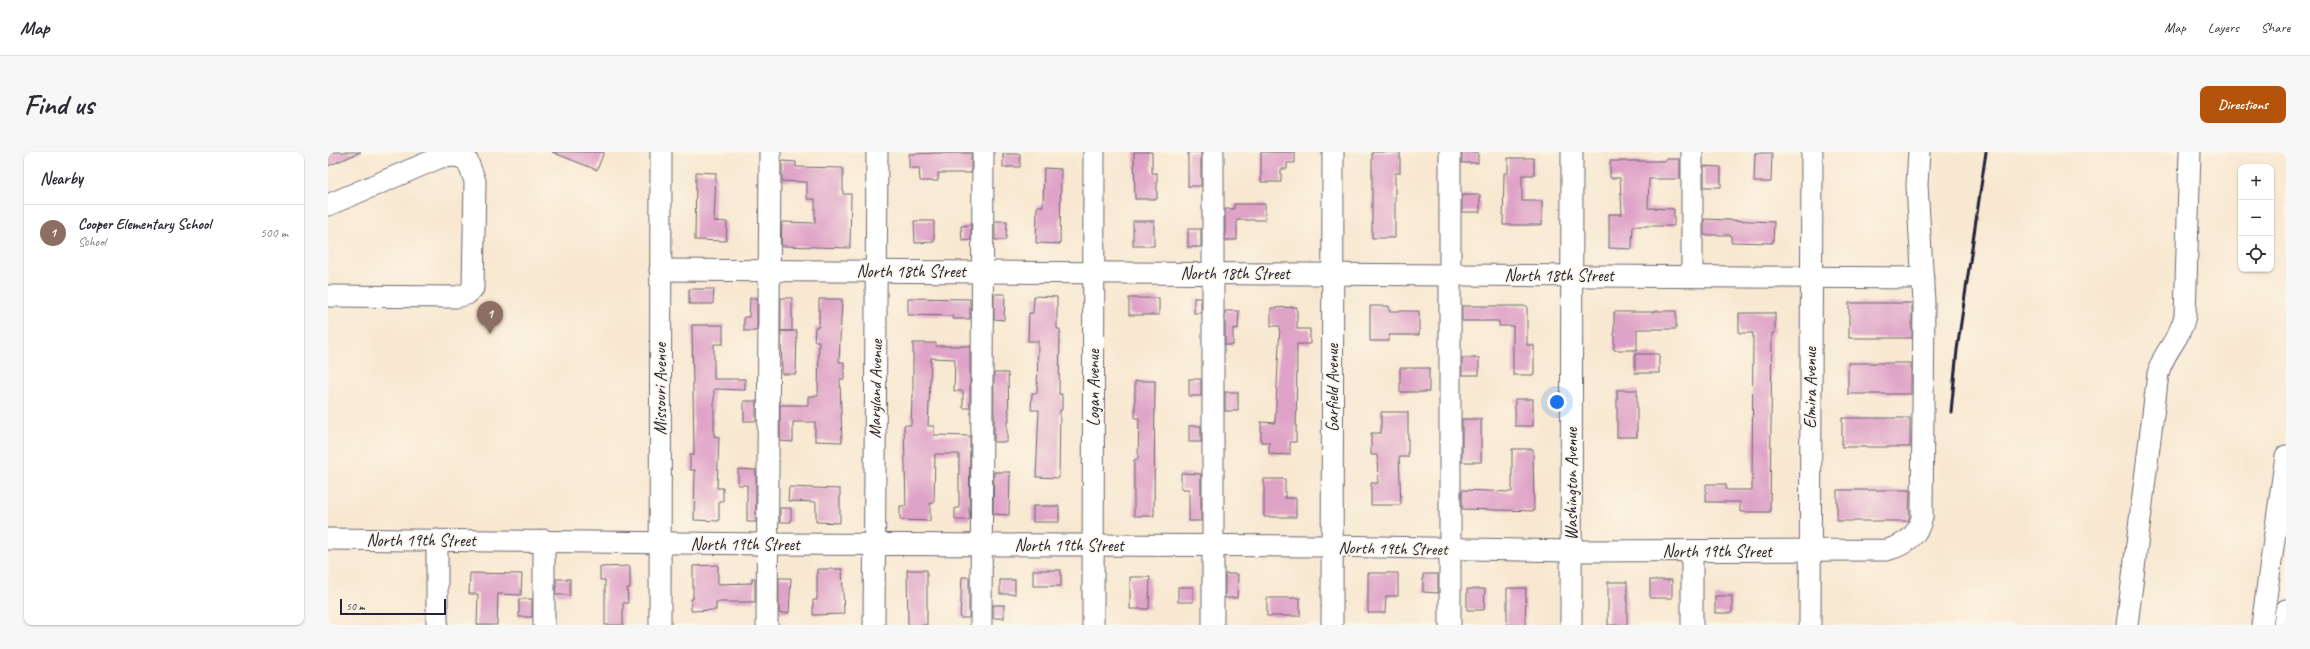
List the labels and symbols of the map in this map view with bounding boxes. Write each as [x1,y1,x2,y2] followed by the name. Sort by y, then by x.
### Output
[856,261,968,282] street label: North 18th Street
[1180,263,1292,284] street label: North 18th Street
[1504,265,1616,286] street label: North 18th Street
[477,301,503,334] pin: 1
[864,338,887,439] street label: Maryland Avenue
[650,342,671,435] street label: Missouri Avenue
[1322,343,1343,432] street label: Garfield Avenue
[1800,346,1821,429] street label: Elmira Avenue
[1083,348,1104,426] street label: Logan Avenue
[1547,392,1567,412] your location
[1561,426,1582,540] street label: Washington Avenue
[366,530,478,551] street label: North 19th Street
[690,534,802,555] street label: North 19th Street
[1014,535,1126,556] street label: North 19th Street
[1338,537,1450,560] street label: North 19th Street
[1662,541,1774,562] street label: North 19th Street
[340,597,446,616] scale bar

